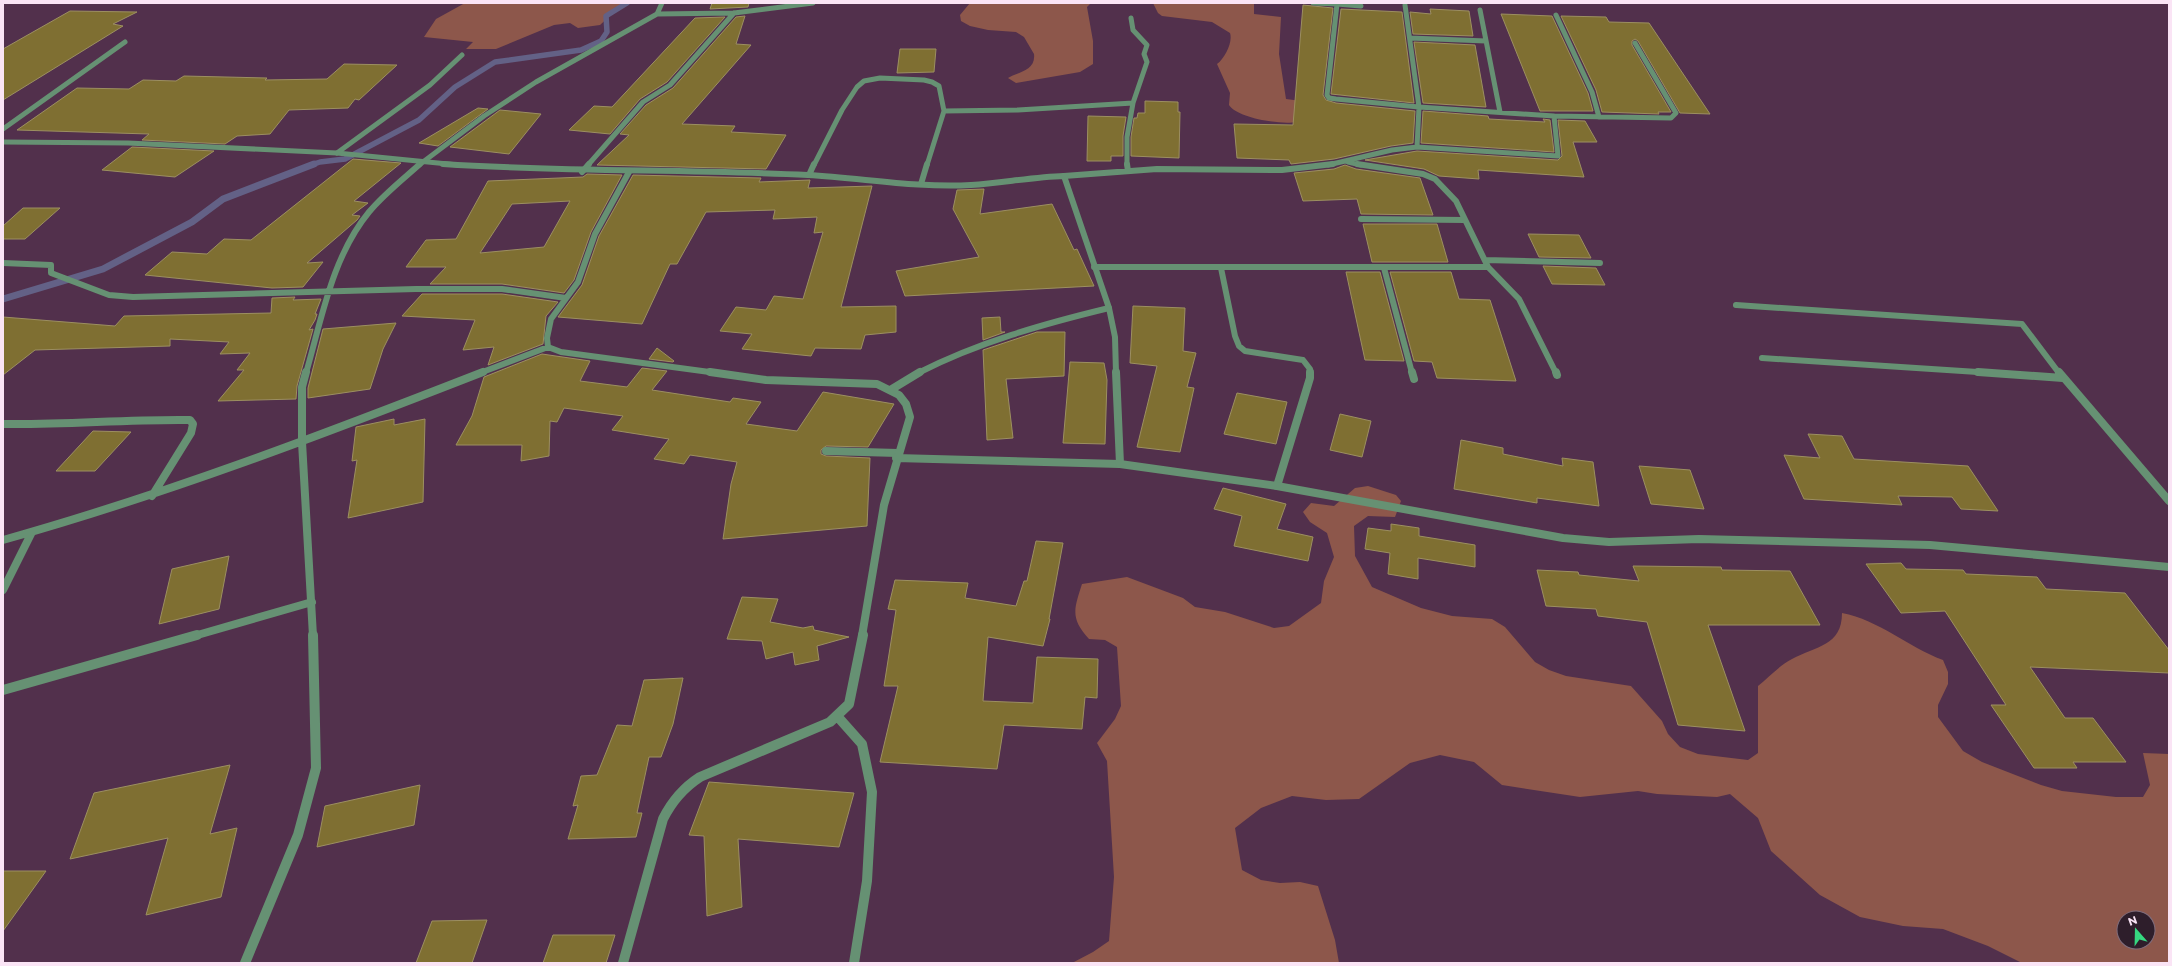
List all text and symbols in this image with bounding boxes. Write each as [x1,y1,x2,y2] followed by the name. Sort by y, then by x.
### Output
[2116,910,2156,950] north arrow
[2126,913,2139,929] text: N

